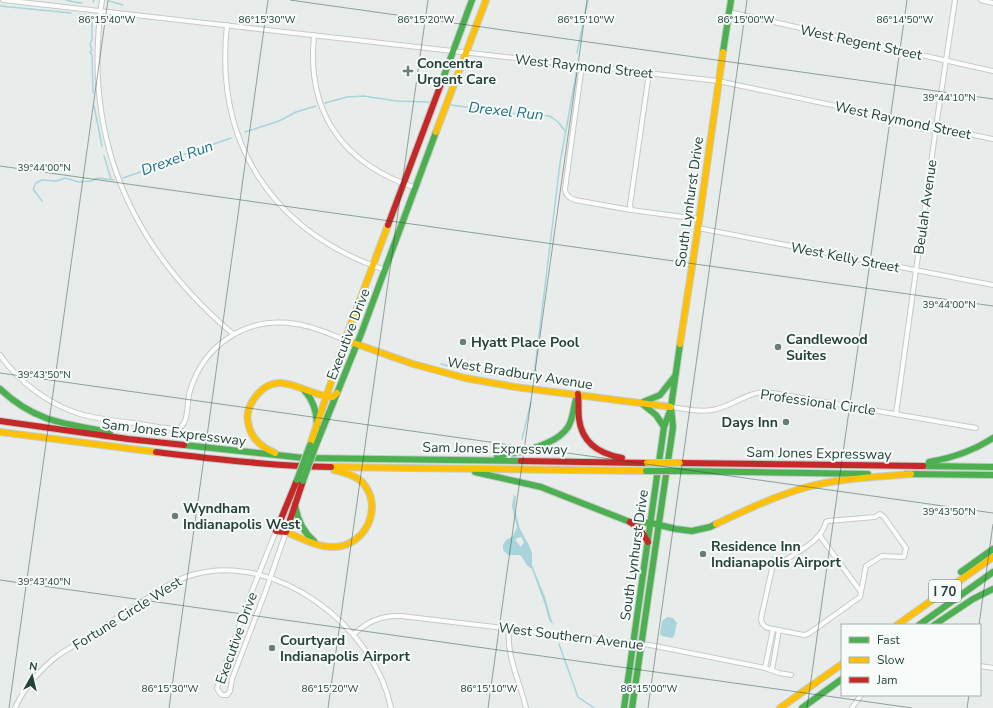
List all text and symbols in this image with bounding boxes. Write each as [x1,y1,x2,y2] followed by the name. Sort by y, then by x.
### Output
[79,13,135,27] text: 86°15'40"W
[239,13,295,27] text: 86°15'30"W
[398,13,454,27] text: 86°15'20"W
[558,13,614,27] text: 86°15'10"W
[718,13,774,27] text: 86°15'00"W
[877,13,933,27] text: 86°14'50"W
[798,20,924,65] street label: West Regent Street
[514,50,654,83] street label: West Raymond Street
[417,54,496,89] place label: Concentra Urgent Care
[402,65,414,77] marker: Concentra Urgent Care
[922,91,976,105] text: 39°44'10"N
[468,97,544,125] water label: Drexel Run
[833,97,973,144] street label: West Raymond Street
[671,135,708,269] street label: South Lynhurst Drive
[138,136,216,180] water label: Drexel Run
[909,158,942,256] street label: Beulah Avenue
[17,161,71,175] text: 39°44'00"N
[789,238,901,277] street label: West Kelly Street
[322,286,375,383] street label: Executive Drive
[922,298,976,312] text: 39°44'00"N
[786,330,868,365] place label: Candlewood Suites
[471,333,580,352] place label: Hyatt Place Pool
[458,337,468,347] marker: Hyatt Place Pool
[773,342,783,352] marker: Candlewood Suites
[446,353,594,394] street label: West Bradbury Avenue
[17,368,71,382] text: 39°43'50"N
[759,385,877,420] street label: Professional Circle
[722,413,778,432] place label: Days Inn
[101,414,248,451] street label: Sam Jones Expressway
[781,417,791,427] marker: Days Inn
[422,438,569,459] street label: Sam Jones Expressway
[746,443,893,464] street label: Sam Jones Expressway
[616,488,653,622] street label: South Lynhurst Drive
[183,499,301,534] place label: Wyndham Indianapolis West
[922,505,976,519] text: 39°43'50"N
[170,511,180,521] marker: Wyndham Indianapolis West
[711,537,842,572] place label: Residence Inn Indianapolis Airport
[698,549,708,559] marker: Residence Inn Indianapolis Airport
[69,572,185,655] street label: Fortune Circle West
[17,575,71,589] text: 39°43'40"N
[929,580,961,602] road number: I 70
[211,590,262,687] street label: Executive Drive
[497,618,645,655] street label: West Southern Avenue
[841,624,981,696] legend
[280,631,411,666] place label: Courtyard Indianapolis Airport
[877,632,900,648] text: Fast
[267,643,277,653] marker: Courtyard Indianapolis Airport
[877,652,905,668] text: Slow
[12,656,52,696] north arrow
[28,659,38,675] text: N
[876,672,898,688] text: Jam
[142,682,198,696] text: 86°15'30"W
[302,682,358,696] text: 86°15'20"W
[461,682,517,696] text: 86°15'10"W
[621,682,677,696] text: 86°15'00"W

